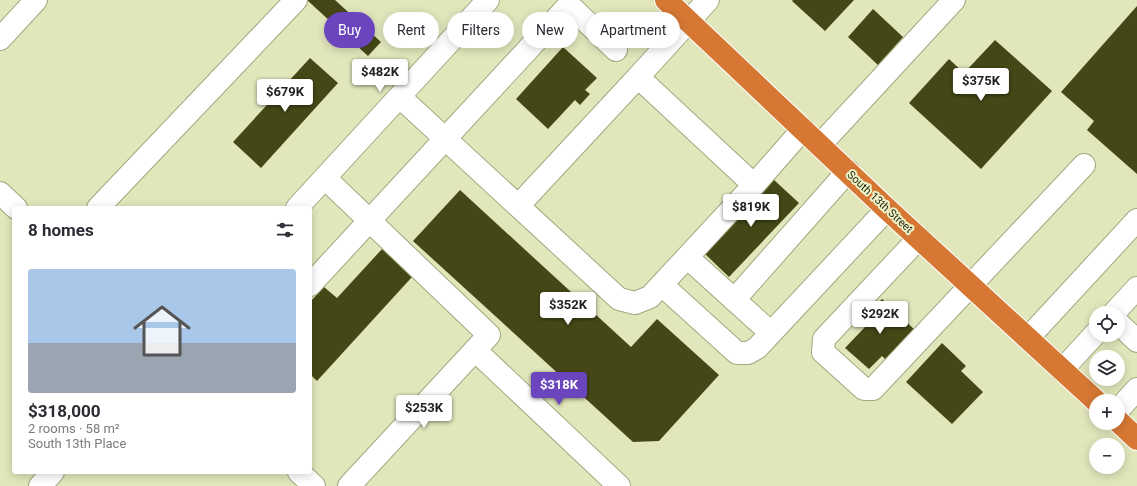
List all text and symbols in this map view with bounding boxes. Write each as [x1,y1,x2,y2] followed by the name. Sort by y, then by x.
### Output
[324,12,375,48] chip: Buy
[383,12,439,48] chip: Rent
[447,12,514,48] chip: Filters
[522,12,578,48] chip: New
[586,12,680,48] chip: Apartment
[352,59,408,93] pin: $482K
[361,64,399,79] text: $482K
[953,68,1009,102] pin: $375K
[962,73,1000,88] text: $375K
[257,79,313,113] pin: $679K
[266,84,304,99] text: $679K
[844,168,916,236] street label: South 13th Street
[723,194,779,228] pin: $819K
[732,199,770,214] text: $819K
[274,219,296,241] icon: filters
[28,220,94,240] text: 8 homes
[540,292,596,326] pin: $352K
[126,295,198,367] icon: home
[549,297,587,312] text: $352K
[852,301,908,335] pin: $292K
[861,306,899,321] text: $292K
[1089,306,1125,474] map controls
[1089,306,1125,342] button: locate
[1089,350,1125,386] button: layers
[531,372,587,406] pin: $318K
[540,377,578,392] text: $318K
[1089,394,1125,430] button: +
[396,395,452,429] pin: $253K
[405,400,443,415] text: $253K
[28,401,100,421] text: $318,000
[28,421,120,436] text: 2 rooms · 58 m²
[28,436,126,451] text: South 13th Place
[1089,438,1125,474] button: −

